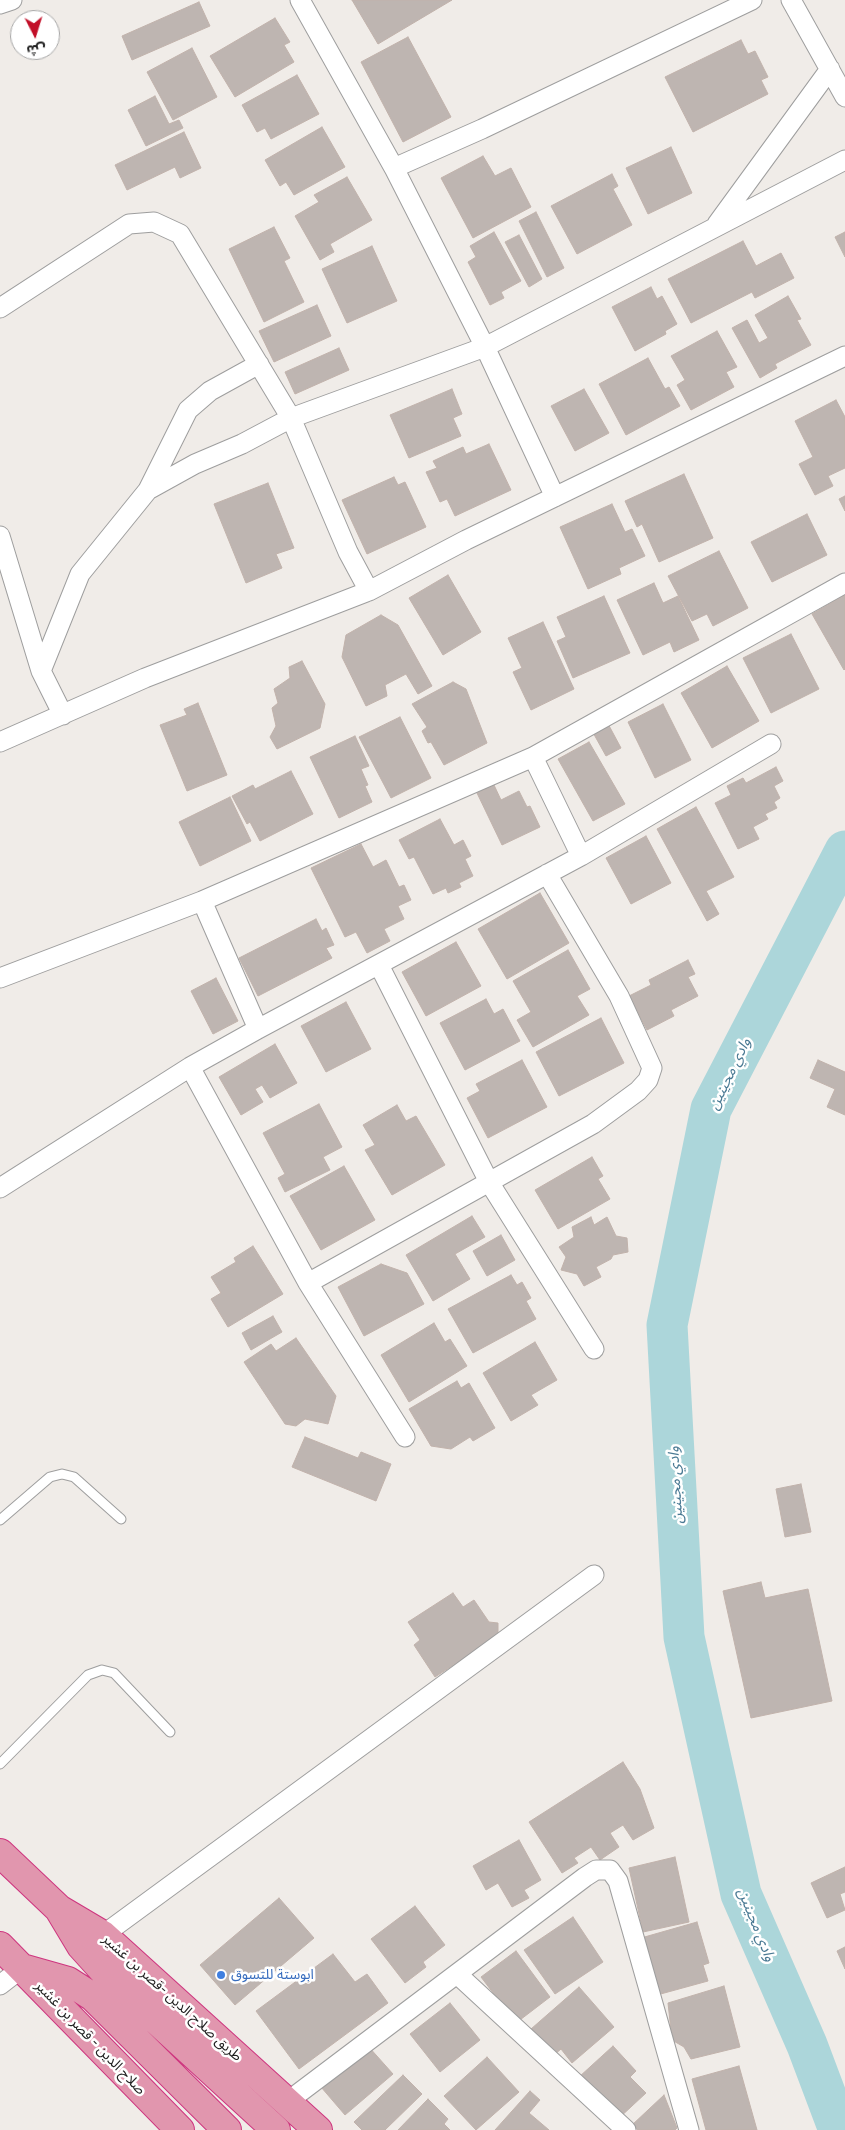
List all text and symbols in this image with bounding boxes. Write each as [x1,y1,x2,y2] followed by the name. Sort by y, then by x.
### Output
[10,10,60,60] north arrow
[26,40,47,59] text: ش
[705,1035,755,1113] water label: وادي مجينين
[665,1446,687,1524] water label: وادي مجينين
[733,1886,779,1964] water label: وادي مجينين
[99,1931,245,2065] street label: طريق صلاح الدين -قصر بن غشير
[231,1967,314,1983] place label: ابوستة للتسوق
[215,1969,227,1981] marker: ابوستة للتسوق
[31,1978,149,2098] street label: صلاح الدين - قصر بن غشير

